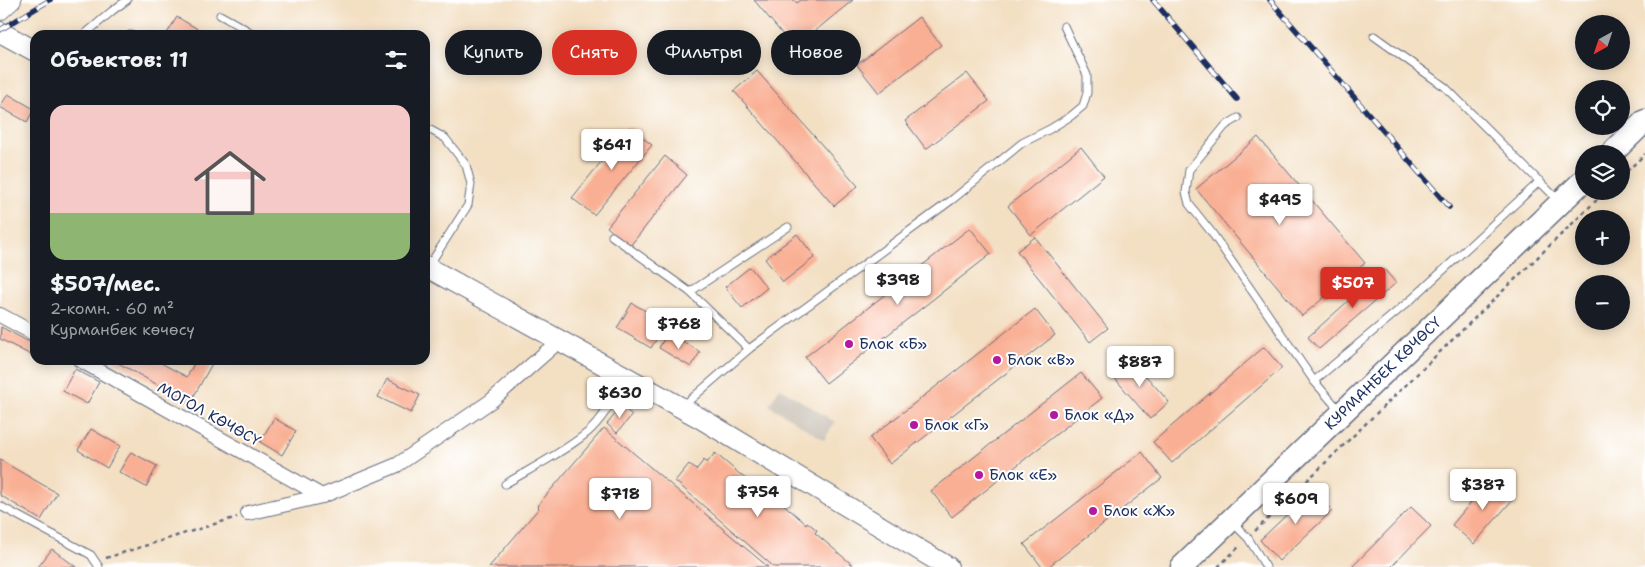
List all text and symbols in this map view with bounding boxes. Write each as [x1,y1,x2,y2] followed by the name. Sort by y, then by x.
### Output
[1575,15,1630,70] north arrow
[1575,15,1630,330] map controls
[445,30,542,75] chip: Купить
[552,30,637,75] chip: Снять
[647,30,761,75] chip: Фильтры
[771,30,861,75] chip: Новое
[50,46,188,74] text: Объектов: 11
[382,46,410,74] icon: filters
[1575,80,1630,135] button: locate
[582,128,642,171] pin: $641
[592,134,632,155] text: $641
[185,138,275,228] icon: home
[1575,145,1630,200] button: layers
[1250,184,1310,226] pin: $495
[1259,189,1301,210] text: $495
[1575,210,1630,265] button: +
[868,264,928,306] pin: $398
[1323,266,1383,309] pin: $507
[876,269,920,290] text: $398
[50,270,160,298] text: $507/мес.
[1331,272,1375,293] text: $507
[1575,275,1630,330] button: −
[50,298,174,319] text: 2-комн. · 60 m²
[649,308,709,350] pin: $768
[1320,312,1446,434] street label: КУРМАНБЕК КӨЧӨСҮ
[657,313,701,334] text: $768
[50,319,195,340] text: Курманбек көчөсү
[859,334,927,354] place label: Блок «Б»
[843,338,855,350] marker: Блок «Б»
[1110,346,1170,388] pin: $887
[1007,350,1075,370] place label: Блок «В»
[1118,351,1162,372] text: $887
[991,354,1003,366] marker: Блок «В»
[590,376,650,419] pin: $630
[154,377,265,451] street label: МОГОЛ КӨЧӨСҮ
[598,382,642,403] text: $630
[1064,405,1134,425] place label: Блок «Д»
[1048,409,1060,421] marker: Блок «Д»
[924,415,989,435] place label: Блок «Г»
[908,419,920,431] marker: Блок «Г»
[989,465,1057,485] place label: Блок «Е»
[1453,468,1513,511] pin: $387
[973,469,985,481] marker: Блок «Е»
[1461,474,1505,495] text: $387
[728,476,788,518] pin: $754
[590,478,650,520] pin: $718
[737,481,779,502] text: $754
[1266,482,1326,525] pin: $609
[600,483,640,504] text: $718
[1274,488,1318,509] text: $609
[1103,501,1175,521] place label: Блок «Ж»
[1087,505,1099,517] marker: Блок «Ж»

